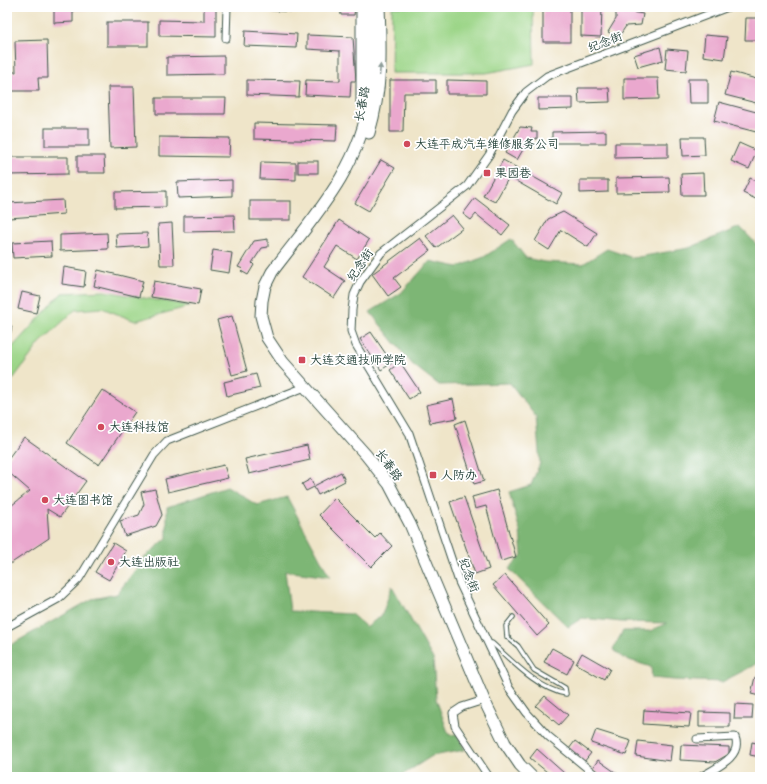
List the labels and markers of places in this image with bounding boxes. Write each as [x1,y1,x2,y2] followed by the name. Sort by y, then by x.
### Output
[415,135,559,151] place label: 大连平成汽车维修服务公司
[402,139,412,149] marker: 大连平成汽车维修服务公司
[495,164,531,180] place label: 果园巷
[482,168,492,178] marker: 果园巷
[310,351,406,367] place label: 大连交通技师学院
[297,355,307,365] marker: 大连交通技师学院
[109,418,169,434] place label: 大连科技馆
[96,422,106,432] marker: 大连科技馆
[441,466,477,482] place label: 人防办
[428,470,438,480] marker: 人防办
[53,491,113,507] place label: 大连图书馆
[40,495,50,505] marker: 大连图书馆
[119,553,179,569] place label: 大连出版社
[106,557,116,567] marker: 大连出版社

